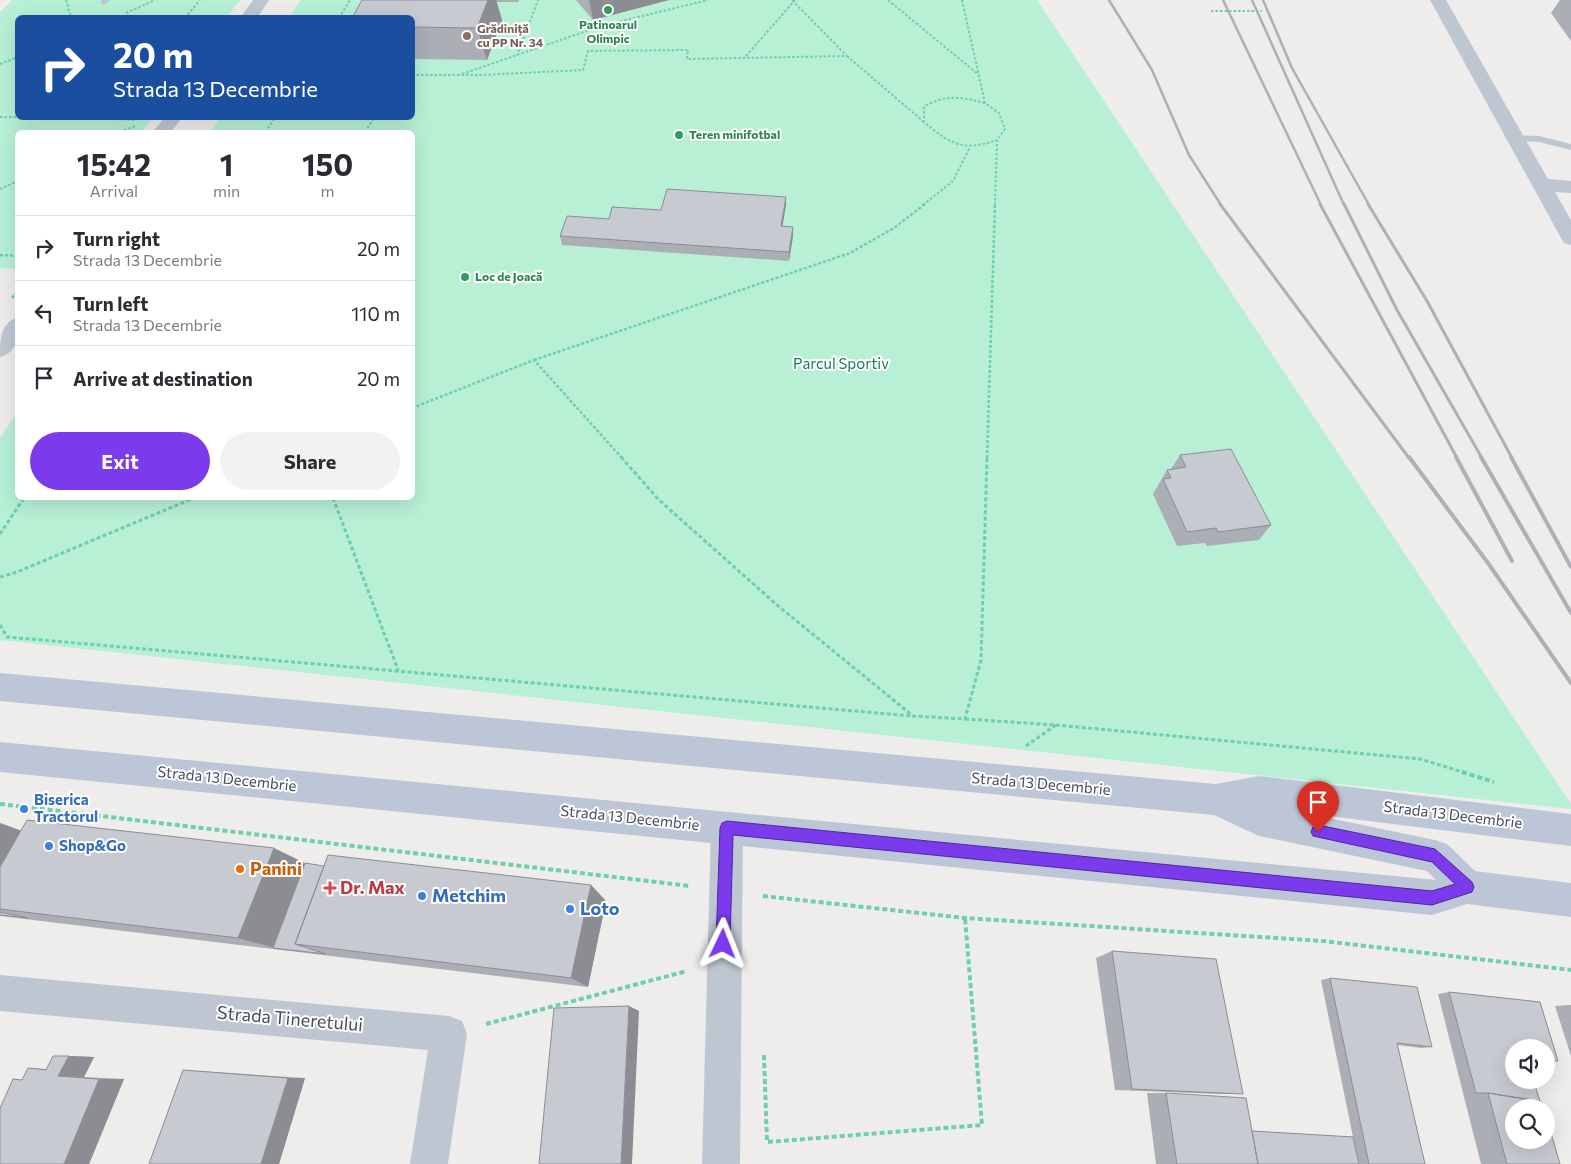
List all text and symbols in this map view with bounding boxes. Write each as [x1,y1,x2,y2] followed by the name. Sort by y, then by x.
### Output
[602,4,614,16] marker: Patinoarul Olimpic
[579,17,637,45] place label: Patinoarul Olimpic
[477,21,544,49] place label: Grădiniță cu PP Nr. 34
[461,30,473,42] marker: Grădiniță cu PP Nr. 34
[113,32,193,75] text: 20 m
[30,35,95,100] icon: right
[113,75,318,102] text: Strada 13 Decembrie
[689,127,780,141] place label: Teren minifotbal
[673,129,685,141] marker: Teren minifotbal
[77,145,151,182] text: 15:42
[220,145,233,182] text: 1
[302,145,353,182] text: 150
[90,181,138,200] text: Arrival
[213,181,240,200] text: min
[321,181,335,200] text: m
[73,227,160,250] text: Turn right
[30,234,58,262] icon: right
[357,237,400,260] text: 20 m
[73,250,222,269] text: Strada 13 Decembrie
[475,269,542,284] place label: Loc de Joacă
[459,271,471,283] marker: Loc de Joacă
[73,292,148,315] text: Turn left
[30,299,58,327] icon: left
[351,302,400,325] text: 110 m
[73,315,222,334] text: Strada 13 Decembrie
[793,354,889,372] park label: Parcul Sportiv
[30,364,58,392] icon: arrive
[73,367,253,390] text: Arrive at destination
[357,367,400,390] text: 20 m
[30,432,210,490] button: Exit
[220,432,400,490] button: Share
[157,762,298,794] street label: Strada 13 Decembrie
[971,768,1112,798] street label: Strada 13 Decembrie
[1297,781,1339,832] pin
[1304,788,1332,816] icon: arrive
[34,790,98,825] place label: Biserica Tractorul
[1383,797,1524,831] street label: Strada 13 Decembrie
[560,801,701,833] street label: Strada 13 Decembrie
[18,803,30,815] marker: Biserica Tractorul
[59,836,126,854] place label: Shop&Go
[43,840,55,852] marker: Shop&Go
[250,857,302,879] place label: Panini
[234,863,246,875] marker: Panini
[340,876,405,898] place label: Dr. Max
[324,882,336,894] marker: Dr. Max
[432,884,506,906] place label: Metchim
[416,890,428,902] marker: Metchim
[580,897,620,919] place label: Loto
[564,903,576,915] marker: Loto
[696,917,748,969] position arrow
[216,1001,364,1035] street label: Strada Tineretului
[1505,1039,1555,1149] map controls
[1505,1039,1555,1089] button: sound
[1505,1099,1555,1149] button: search

